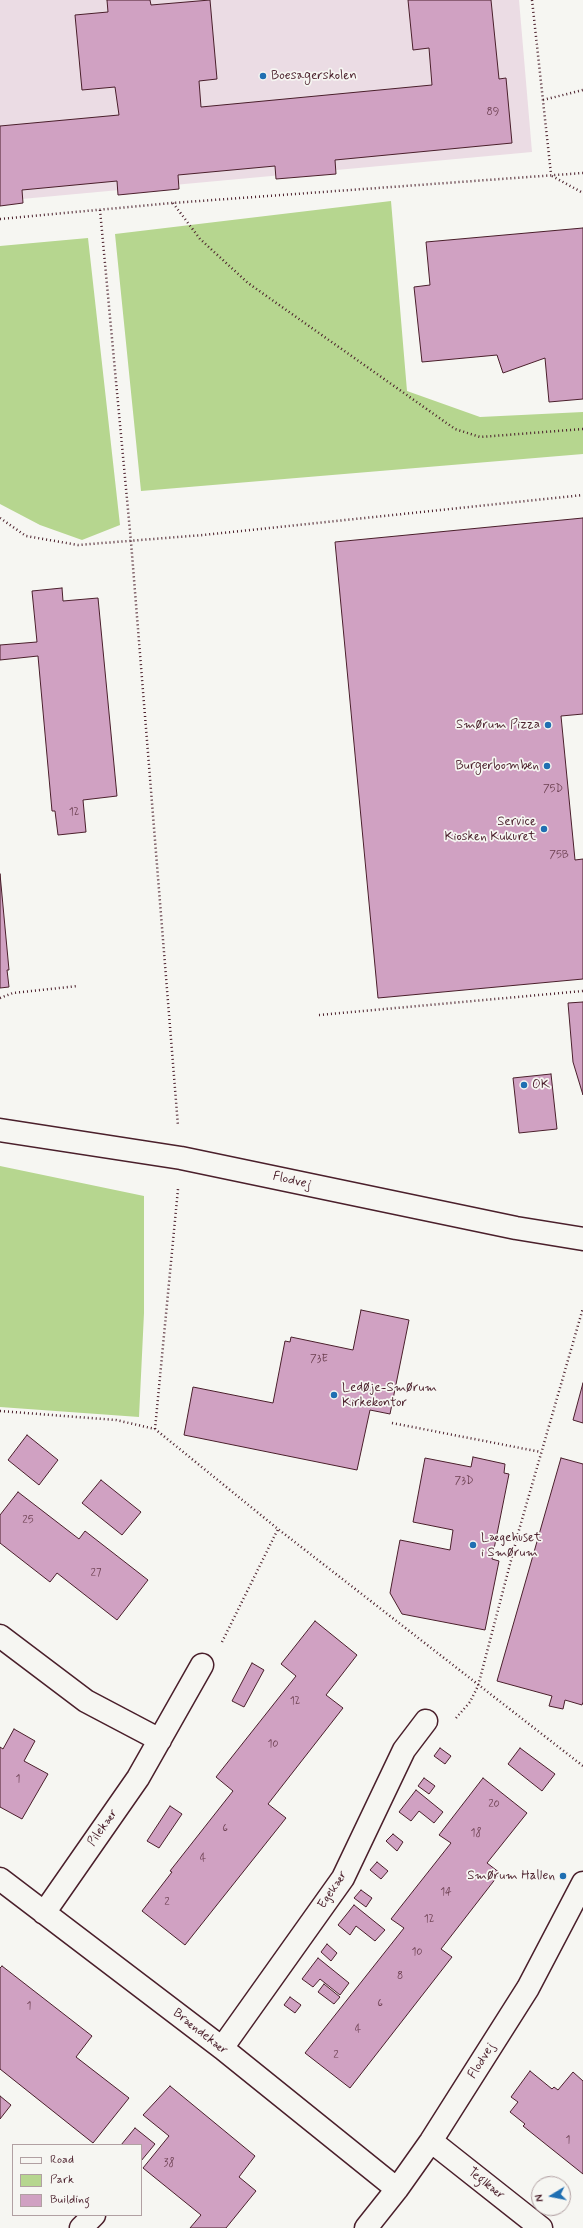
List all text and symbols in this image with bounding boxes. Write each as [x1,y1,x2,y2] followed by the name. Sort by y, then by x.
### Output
[271,68,357,84] place label: Boesagerskolen
[258,71,268,81] marker: Boesagerskolen
[487,106,499,120] house number: 89
[456,717,540,733] place label: Smørum Pizza
[543,720,553,730] marker: Smørum Pizza
[455,758,539,774] place label: Burgerbomben
[542,761,552,771] marker: Burgerbomben
[543,783,563,797] house number: 75D
[69,806,79,820] house number: 12
[444,814,536,845] place label: Service Kiosken Kukuret
[539,824,549,834] marker: Service Kiosken Kukuret
[549,849,569,863] house number: 75B
[532,1077,550,1093] place label: OK
[519,1080,529,1090] marker: OK
[271,1169,313,1193] street label: Flodvej
[310,1353,328,1367] house number: 73E
[342,1380,437,1411] place label: Ledøje-Smørum Kirkekontor
[329,1390,339,1400] marker: Ledøje-Smørum Kirkekontor
[455,1475,473,1489] house number: 73D
[22,1514,34,1528] house number: 25
[481,1530,541,1561] place label: Lægehuset i Smørum
[468,1540,478,1550] marker: Lægehuset i Smørum
[91,1567,101,1581] house number: 27
[290,1695,300,1709] house number: 12
[267,1738,279,1752] house number: 10
[16,1773,20,1787] house number: 1
[488,1798,500,1812] house number: 20
[85,1806,121,1850] street label: Pilekær
[222,1822,228,1836] house number: 6
[471,1827,481,1841] house number: 18
[200,1852,206,1866] house number: 4
[315,1868,351,1912] street label: Egekær
[467,1868,555,1884] place label: Smørum Hallen
[558,1871,568,1881] marker: Smørum Hallen
[440,1886,452,1900] house number: 14
[164,1896,170,1910] house number: 2
[424,1913,434,1927] house number: 12
[411,1946,423,1960] house number: 10
[397,1970,403,1984] house number: 8
[377,1997,383,2011] house number: 6
[27,2000,31,2014] house number: 1
[169,2006,231,2058] street label: Brændekær
[355,2023,361,2037] house number: 4
[465,2040,499,2082] street label: Flodvej
[333,2049,339,2063] house number: 2
[566,2134,570,2148] house number: 1
[12,2144,142,2216] legend
[50,2152,74,2168] text: Road
[164,2157,174,2171] house number: 38
[464,2165,508,2203] street label: Teglkær
[50,2172,74,2188] text: Park
[531,2176,571,2216] north arrow
[50,2192,90,2208] text: Building
[533,2193,548,2203] text: N

